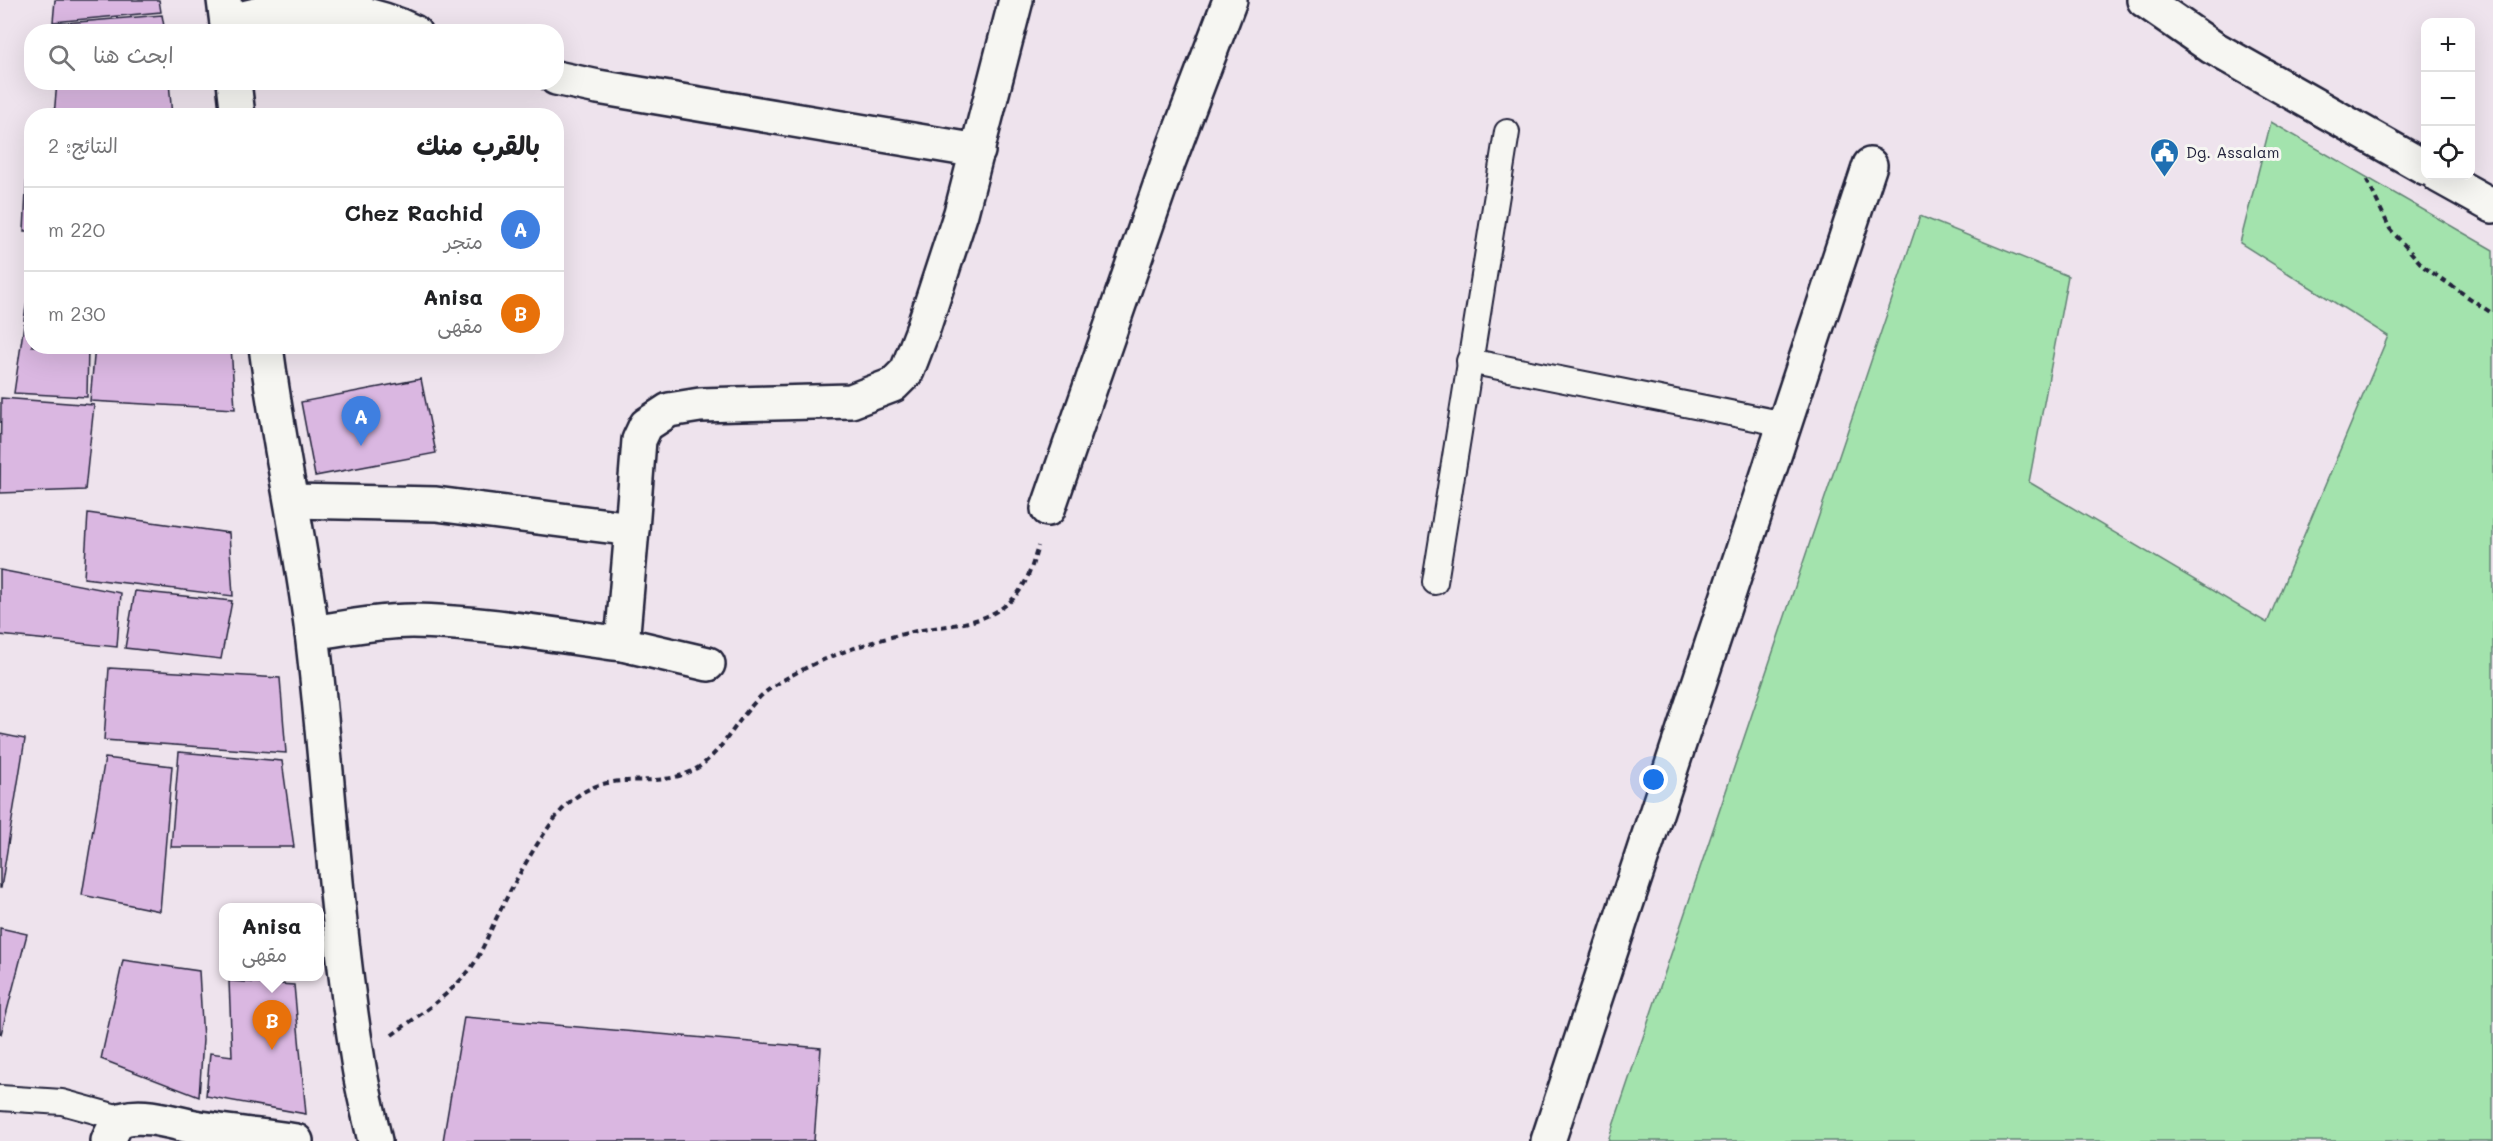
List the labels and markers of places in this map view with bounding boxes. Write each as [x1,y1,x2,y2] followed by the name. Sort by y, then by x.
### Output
[2149,136,2181,178] public building icon: Dg. Assalam
[2186,141,2279,162] place label: Dg. Assalam
[342,396,380,446] pin: A
[252,1000,292,1050] pin: B

